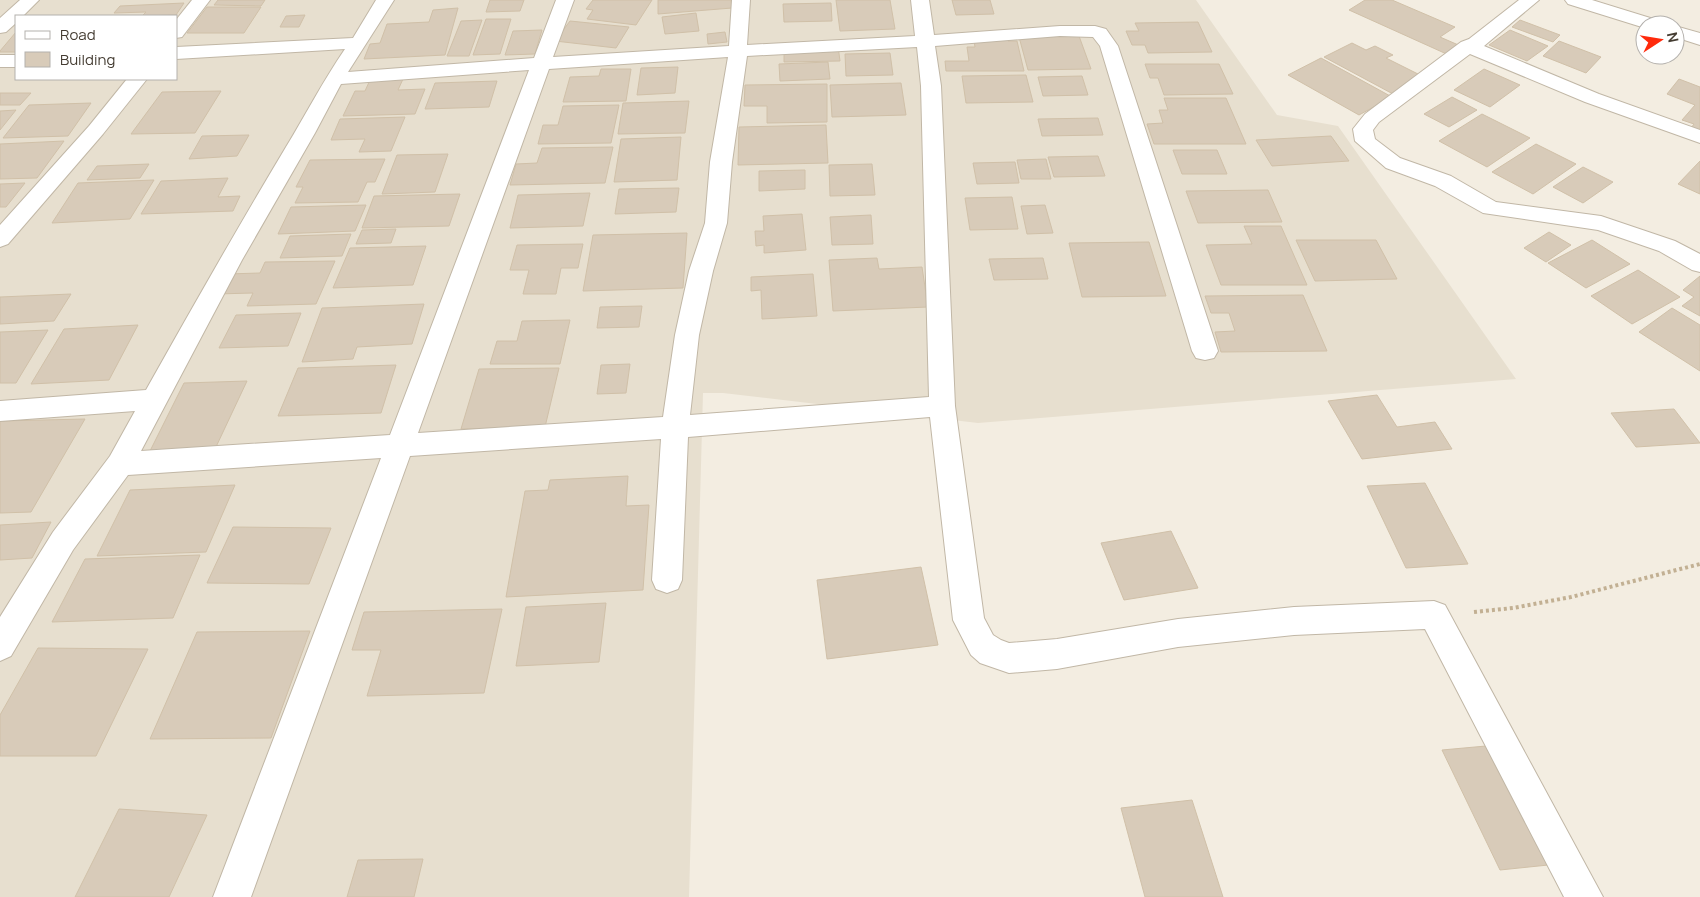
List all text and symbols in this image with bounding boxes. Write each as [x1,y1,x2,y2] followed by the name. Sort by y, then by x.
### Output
[15,15,178,80] legend
[1635,15,1685,65] north arrow
[60,24,96,45] text: Road
[1663,30,1684,44] text: N
[60,49,115,70] text: Building

